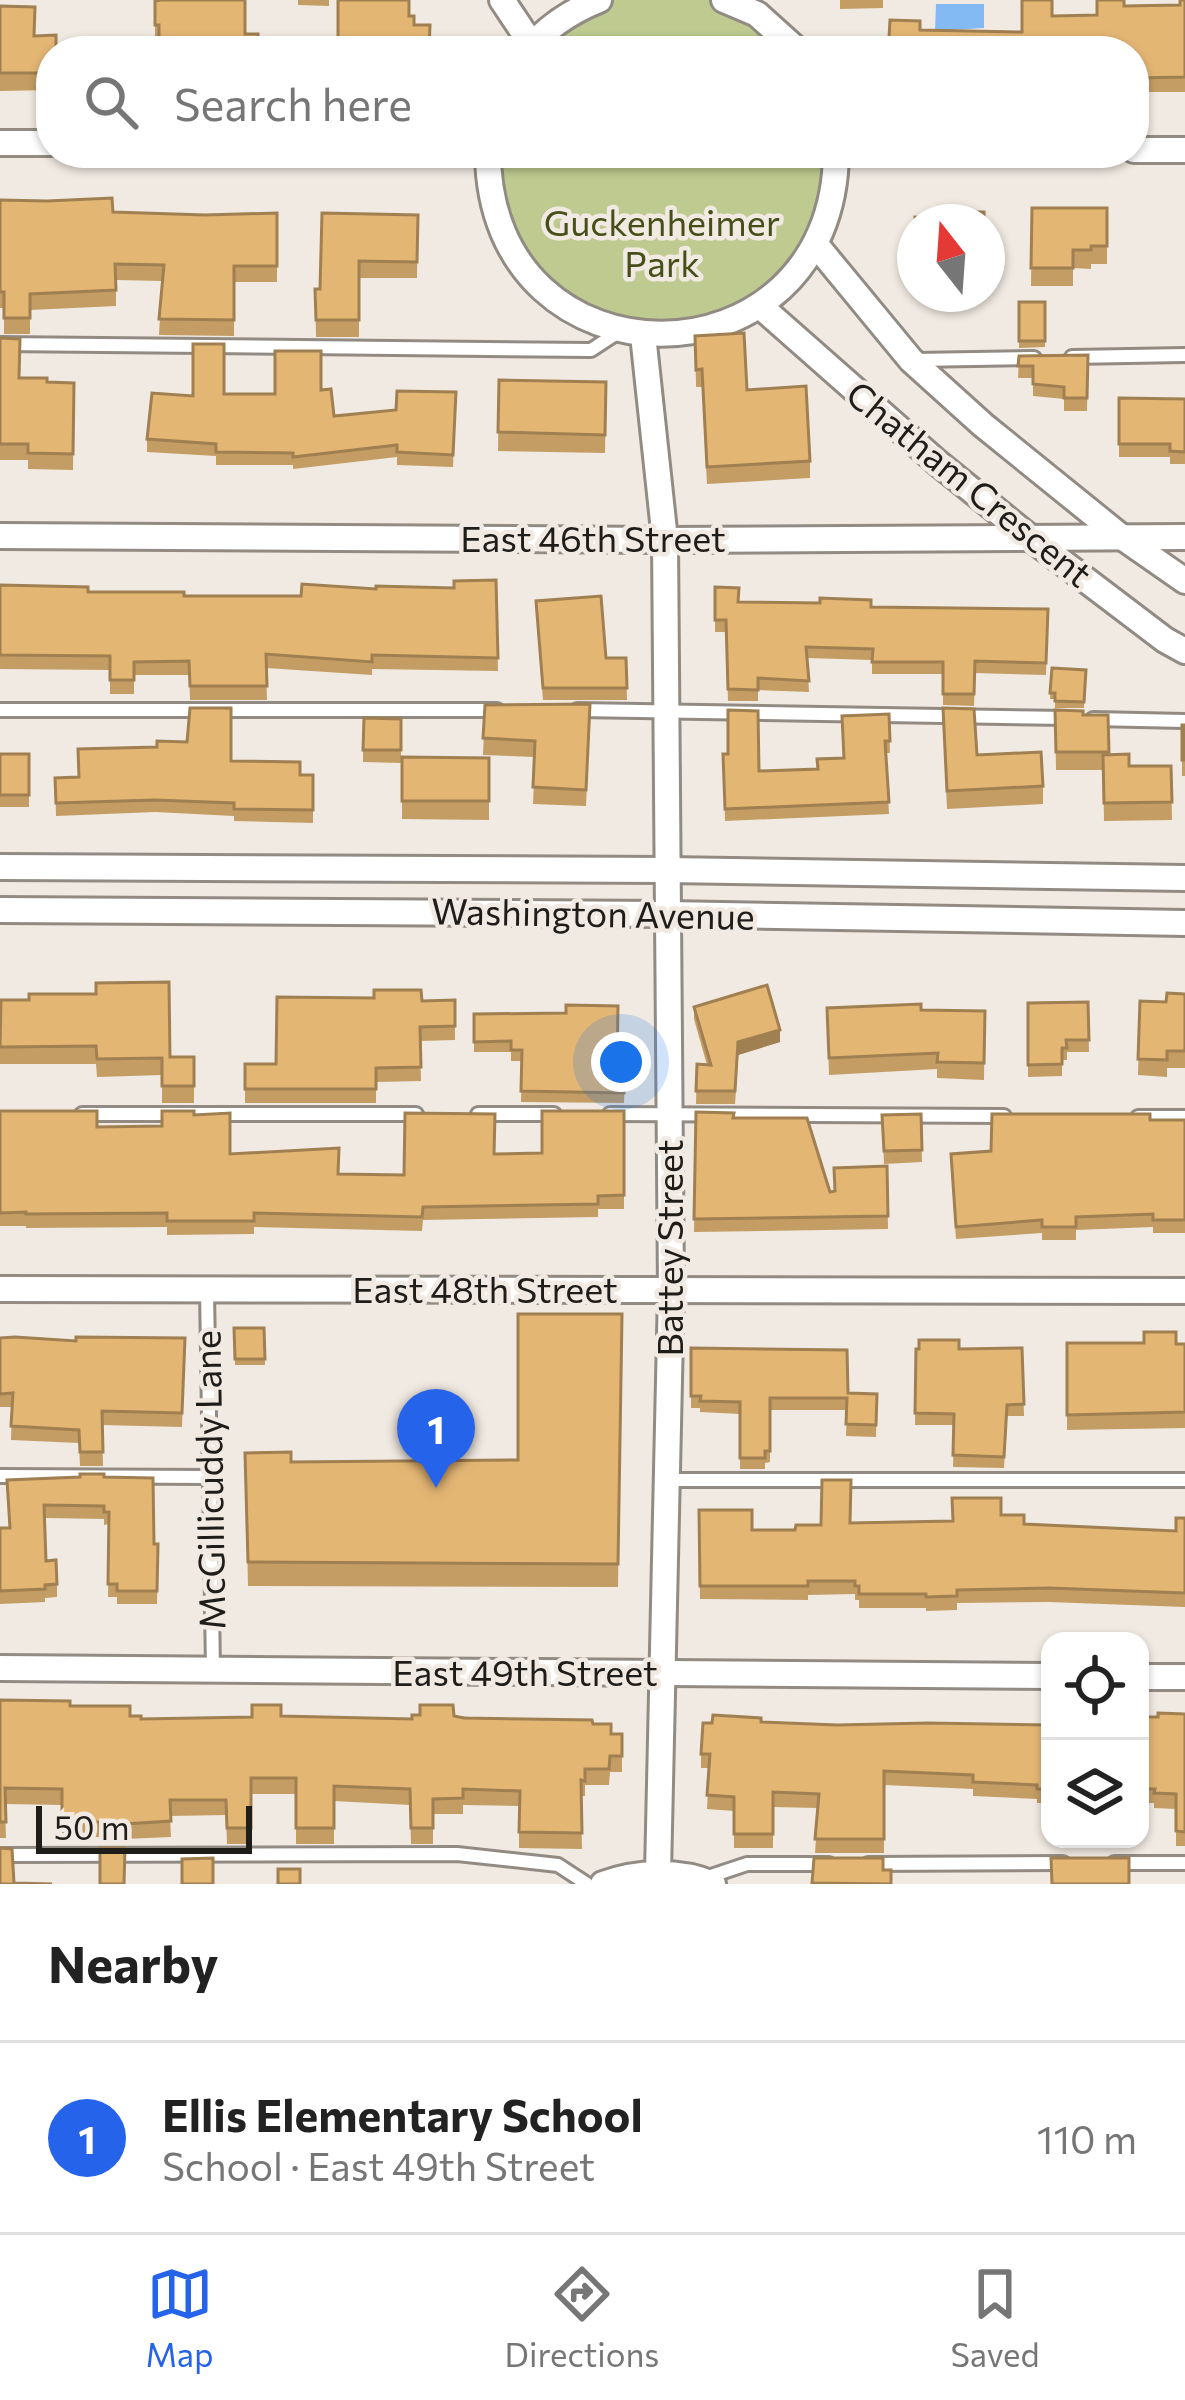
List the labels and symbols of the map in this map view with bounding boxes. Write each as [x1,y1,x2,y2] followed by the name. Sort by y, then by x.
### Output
[544,199,780,284] park label: Guckenheimer Park
[897,204,1005,312] north arrow
[839,370,1102,595] street label: Chatham Crescent
[460,515,726,559] street label: East 46th Street
[431,887,755,937] street label: Washington Avenue
[591,1032,651,1092] your location
[646,1139,690,1357] street label: Battey Street
[352,1266,618,1310] street label: East 48th Street
[183,1330,233,1630] street label: McGillicuddy Lane
[397,1389,475,1488] pin: 1
[392,1649,658,1693] street label: East 49th Street
[36,1800,252,1853] scale bar

